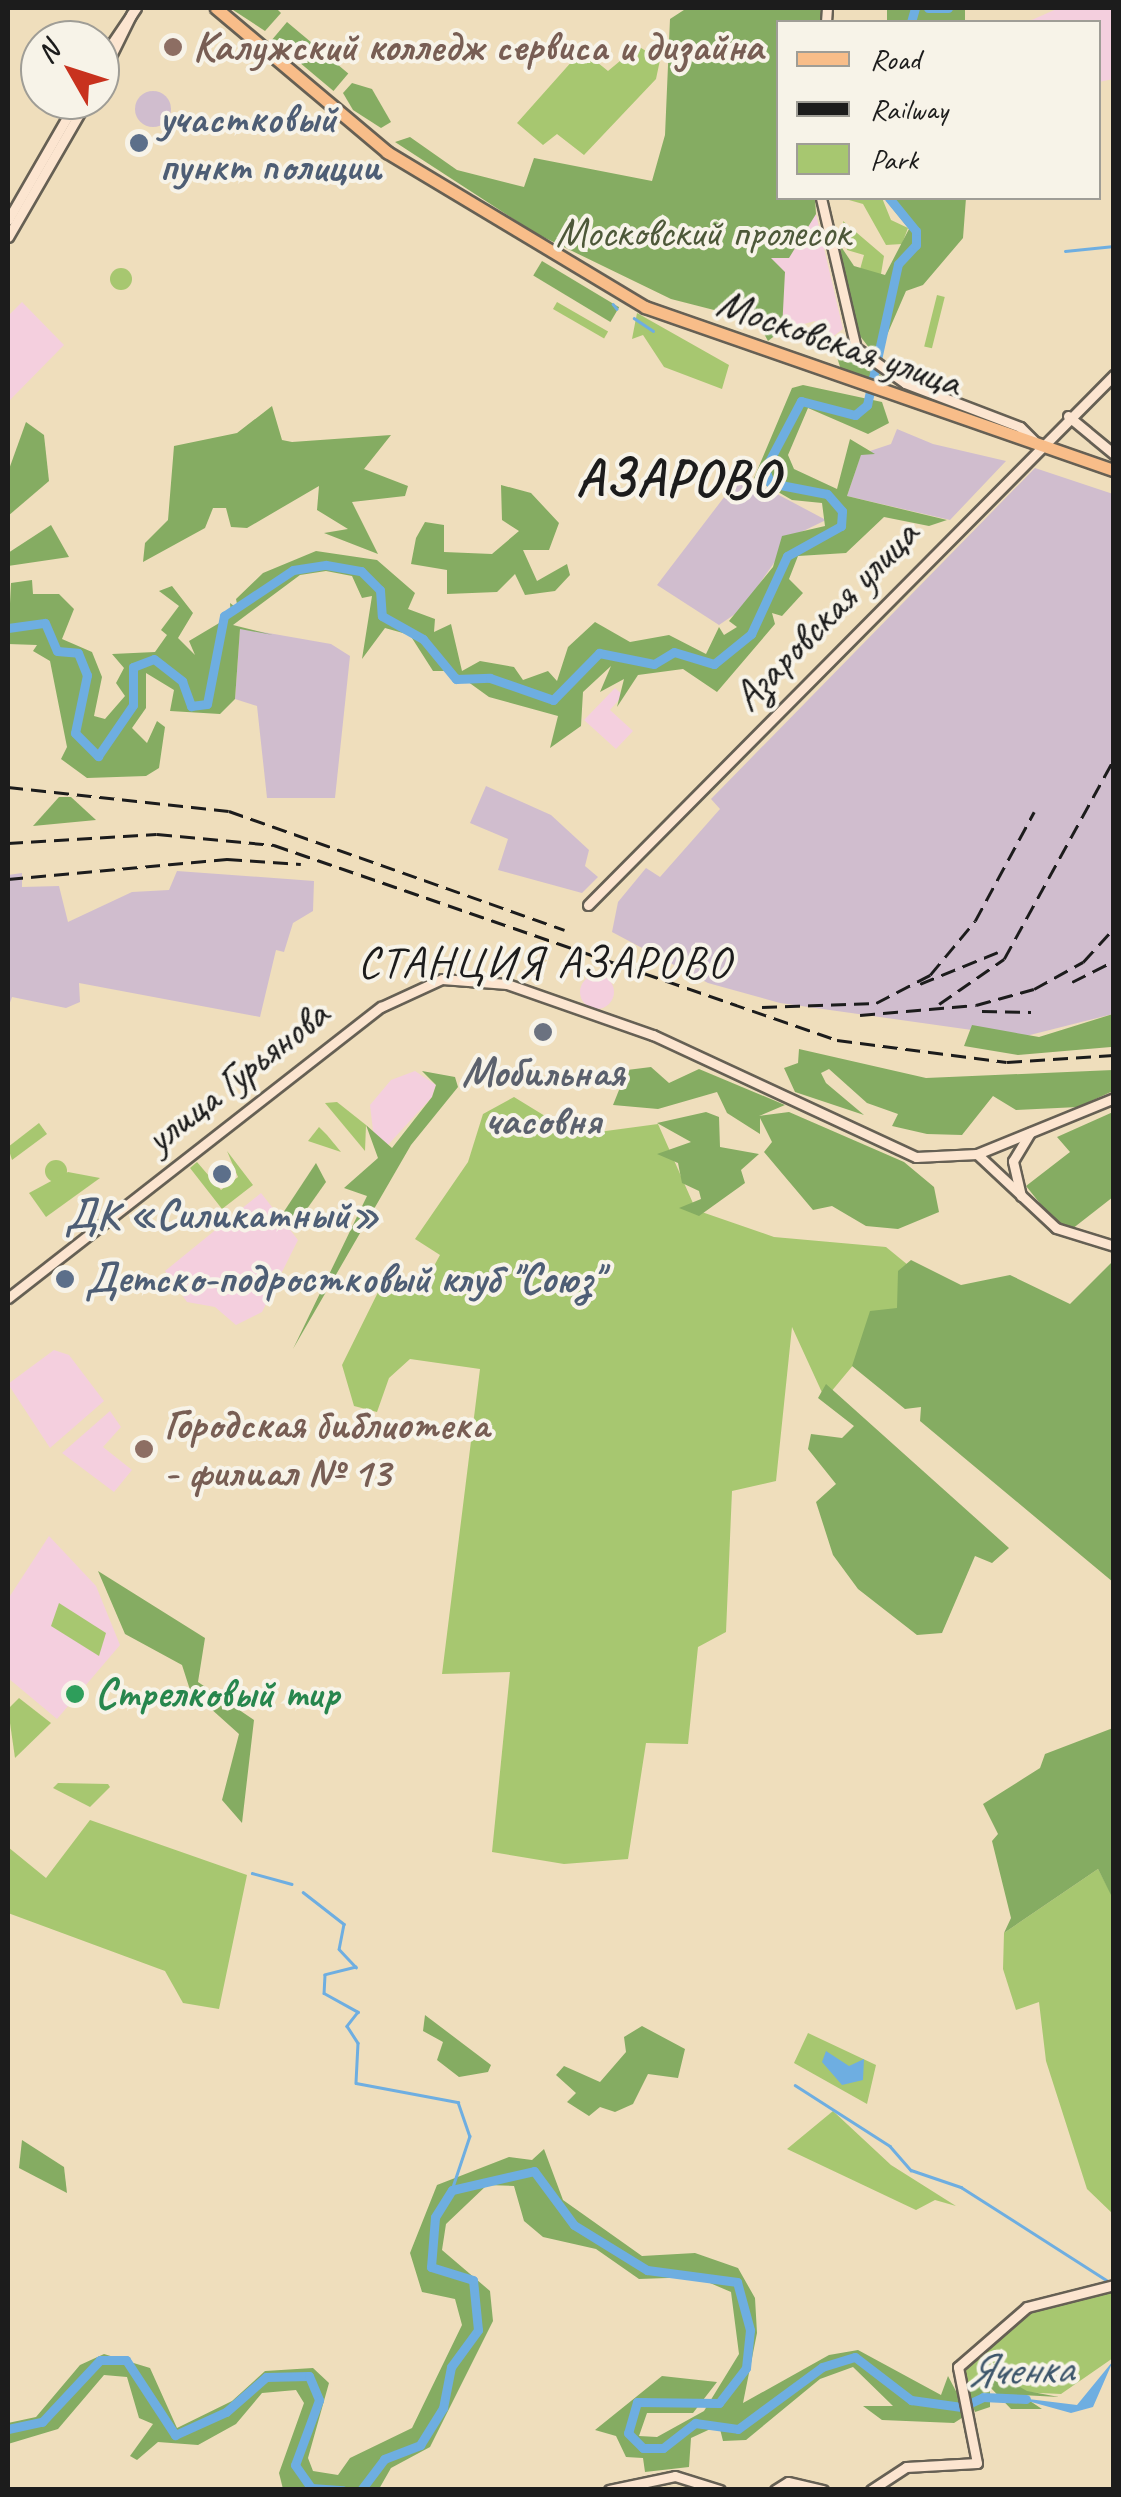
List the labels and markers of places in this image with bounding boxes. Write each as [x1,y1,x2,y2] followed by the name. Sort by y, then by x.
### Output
[193,22,764,72] place label: Калужский колледж сервиса и дизайна
[162,36,184,58] marker: Калужский колледж сервиса и дизайна
[159,94,379,192] place label: участковый пункт полиции
[128,132,150,154] marker: участковый пункт полиции
[532,1021,554,1043] marker: Мобильная часовня
[462,1048,624,1146] place label: Мобильная часовня
[211,1163,233,1185] marker: ДК «Силикатный»
[65,1190,379,1240] place label: ДК «Силикатный»
[85,1254,602,1304] place label: Детско-подростковый клуб "Союз"
[54,1268,76,1290] marker: Детско-подростковый клуб "Союз"
[164,1400,482,1498] place label: Городская библиотека - филиал № 13
[133,1438,155,1460] marker: Городская библиотека - филиал № 13
[95,1669,340,1719] place label: Стрелковый тир
[64,1683,86,1705] marker: Стрелковый тир

